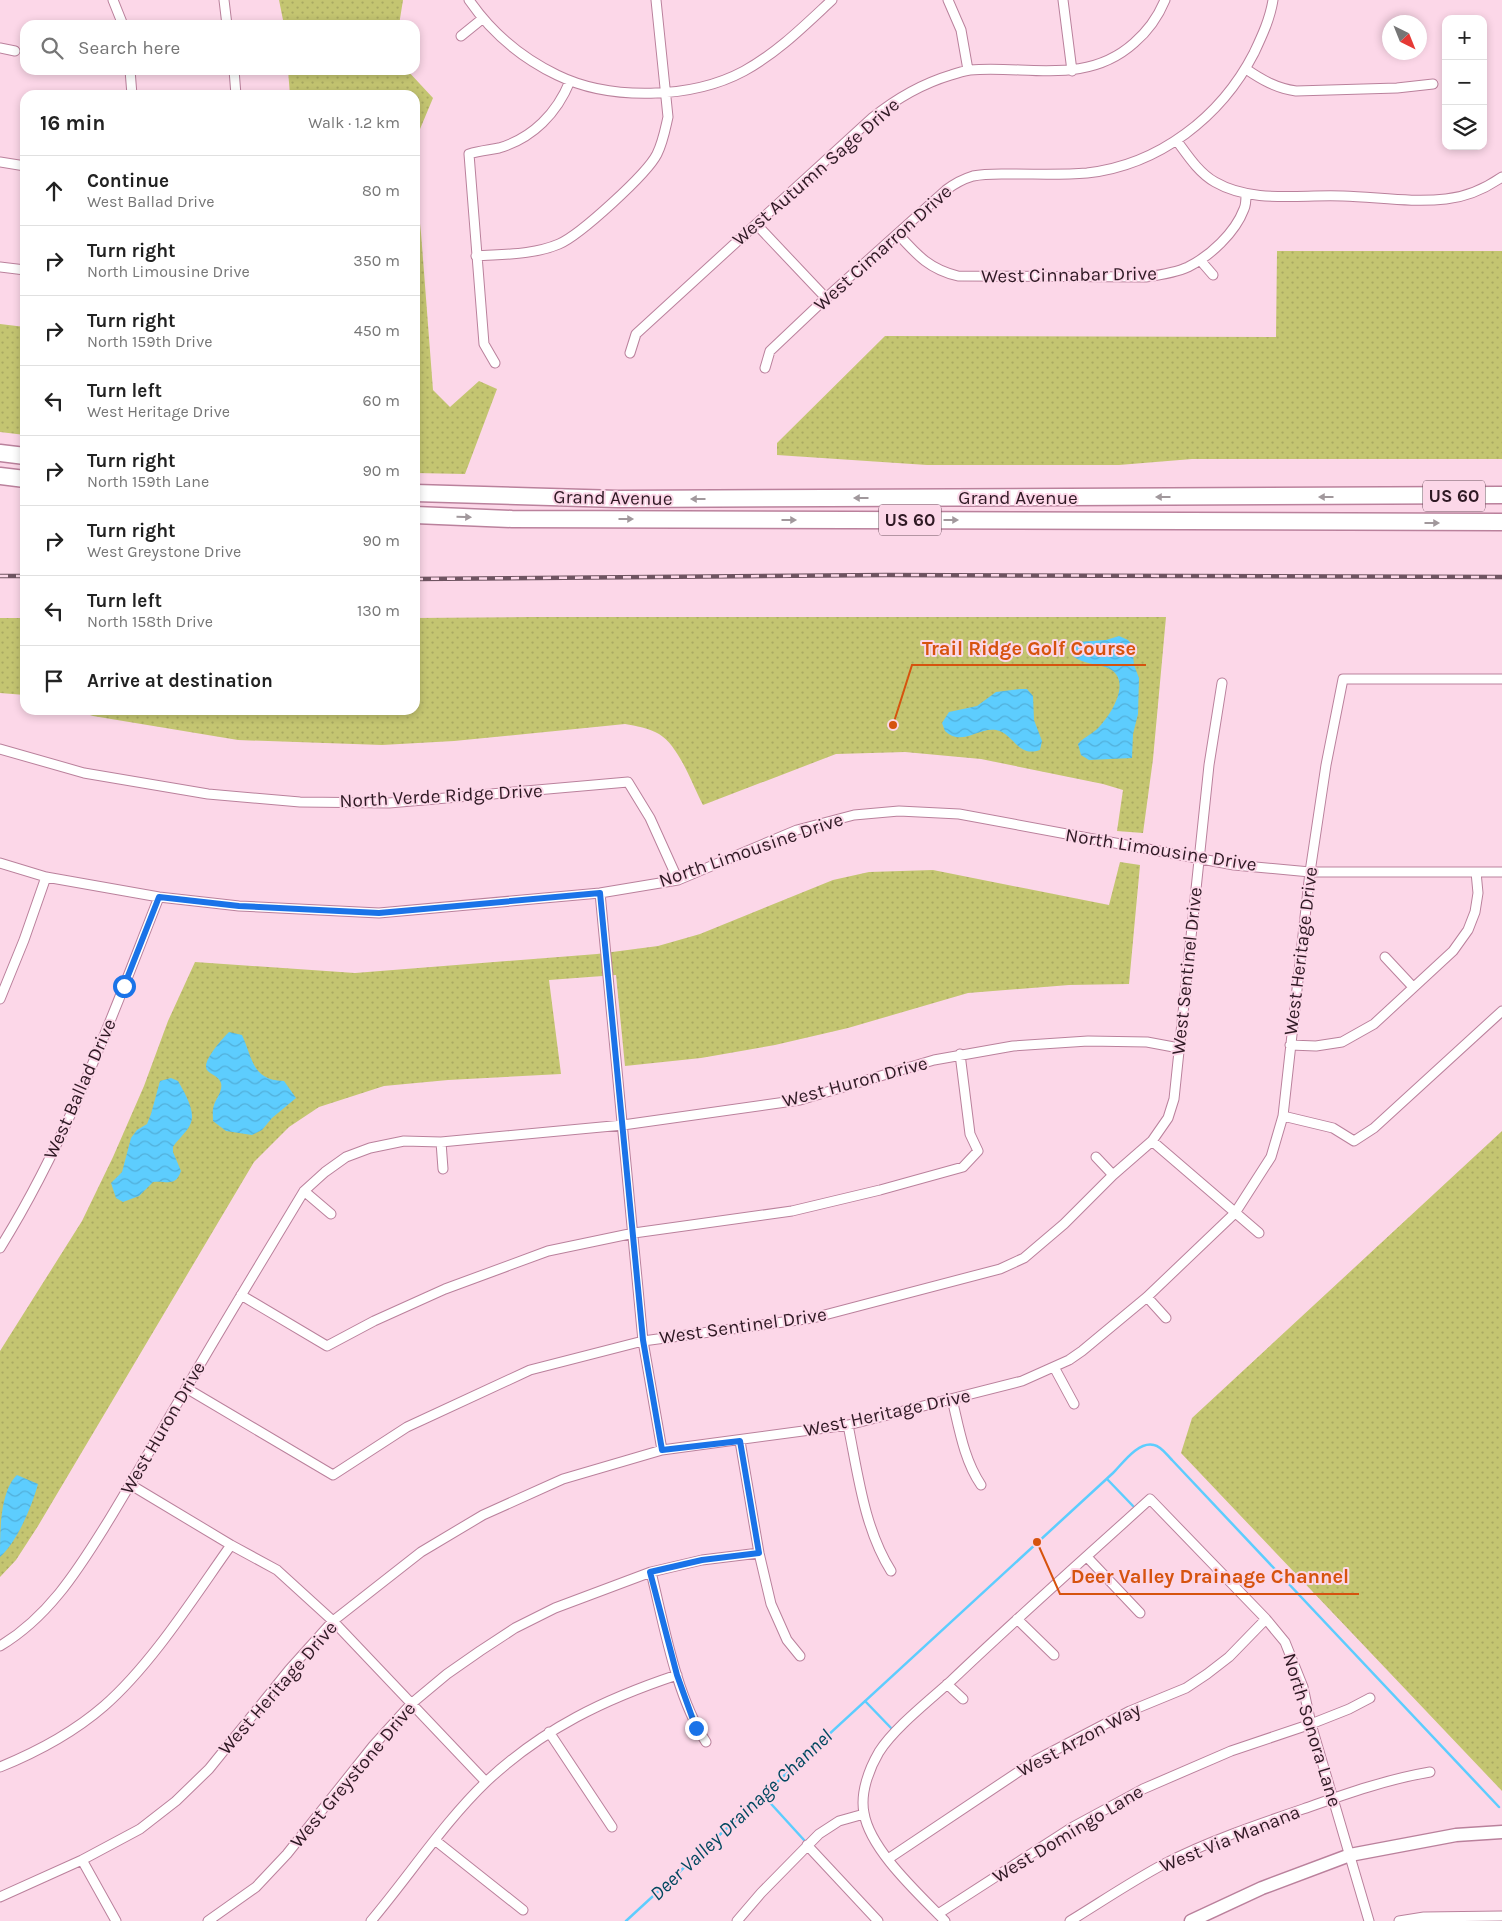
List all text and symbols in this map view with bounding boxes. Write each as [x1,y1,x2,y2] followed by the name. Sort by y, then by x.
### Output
[1382,15,1427,60] north arrow
[1442,15,1487,150] map controls
[1442,15,1487,60] button: +
[20,20,420,75] search box
[38,34,66,62] icon: search
[78,37,180,59] text: Search here
[1442,60,1487,105] button: −
[728,94,904,250] street label: West Autumn Sage Drive
[1442,105,1487,150] button: layers
[40,111,105,135] text: 16 min
[308,113,400,132] text: Walk · 1.2 km
[87,170,169,192] text: Continue
[40,177,68,205] icon: ahead
[810,180,956,316] street label: West Cimarron Drive
[362,181,400,200] text: 80 m
[87,192,214,211] text: West Ballad Drive
[87,240,176,262] text: Turn right
[40,247,68,275] icon: right
[353,251,400,270] text: 350 m
[87,262,250,281] text: North Limousine Drive
[981,262,1157,288] street label: West Cinnabar Drive
[87,310,176,332] text: Turn right
[40,317,68,345] icon: right
[354,321,400,340] text: 450 m
[87,332,212,351] text: North 159th Drive
[87,380,162,402] text: Turn left
[40,387,68,415] icon: left
[363,391,400,410] text: 60 m
[87,402,230,421] text: West Heritage Drive
[87,450,176,472] text: Turn right
[40,457,68,485] icon: right
[362,461,400,480] text: 90 m
[87,472,209,491] text: North 159th Lane
[1423,481,1485,512] road number: US 60
[553,486,673,510] street label: Grand Avenue
[958,487,1078,509] street label: Grand Avenue
[1155,493,1171,501] one-way arrow
[1317,493,1333,501] one-way arrow
[852,494,868,502] one-way arrow
[690,495,706,503] one-way arrow
[879,504,941,536] road number: US 60
[456,514,472,522] one-way arrow
[618,515,634,523] one-way arrow
[781,516,797,524] one-way arrow
[943,516,959,524] one-way arrow
[1424,519,1440,527] one-way arrow
[87,520,176,542] text: Turn right
[40,527,68,555] icon: right
[362,531,400,550] text: 90 m
[87,542,241,561] text: West Greystone Drive
[87,590,162,612] text: Turn left
[40,597,68,625] icon: left
[357,601,400,620] text: 130 m
[87,612,213,631] text: North 158th Drive
[912,630,1146,665] callout: Trail Ridge Golf Course
[922,637,1136,660] text: Trail Ridge Golf Course
[40,667,68,695] icon: arrive
[87,670,273,692] text: Arrive at destination
[339,780,543,812] street label: North Verde Ridge Drive
[656,808,846,892] street label: North Limousine Drive
[1064,824,1258,876] street label: North Limousine Drive
[1280,865,1322,1037] street label: West Heritage Drive
[1167,886,1207,1056] street label: West Sentinel Drive
[113,975,136,998] route start
[39,1015,121,1163] street label: West Ballad Drive
[780,1052,930,1112] street label: West Huron Drive
[658,1303,828,1349] street label: West Sentinel Drive
[116,1358,210,1498] street label: West Huron Drive
[802,1385,972,1441] street label: West Heritage Drive
[1060,1559,1359,1594] callout: Deer Valley Drainage Channel
[1071,1565,1349,1588] text: Deer Valley Drainage Channel
[214,1617,342,1759] street label: West Heritage Drive
[1278,1651,1346,1809] street label: North Sonora Lane
[286,1698,420,1852] street label: West Greystone Drive
[1014,1698,1145,1782] street label: West Arzon Way
[685,1717,708,1740] route end
[645,1725,837,1905] water label: Deer Valley Drainage Channel
[989,1780,1147,1888] street label: West Domingo Lane
[1157,1801,1303,1877] street label: West Via Manana

